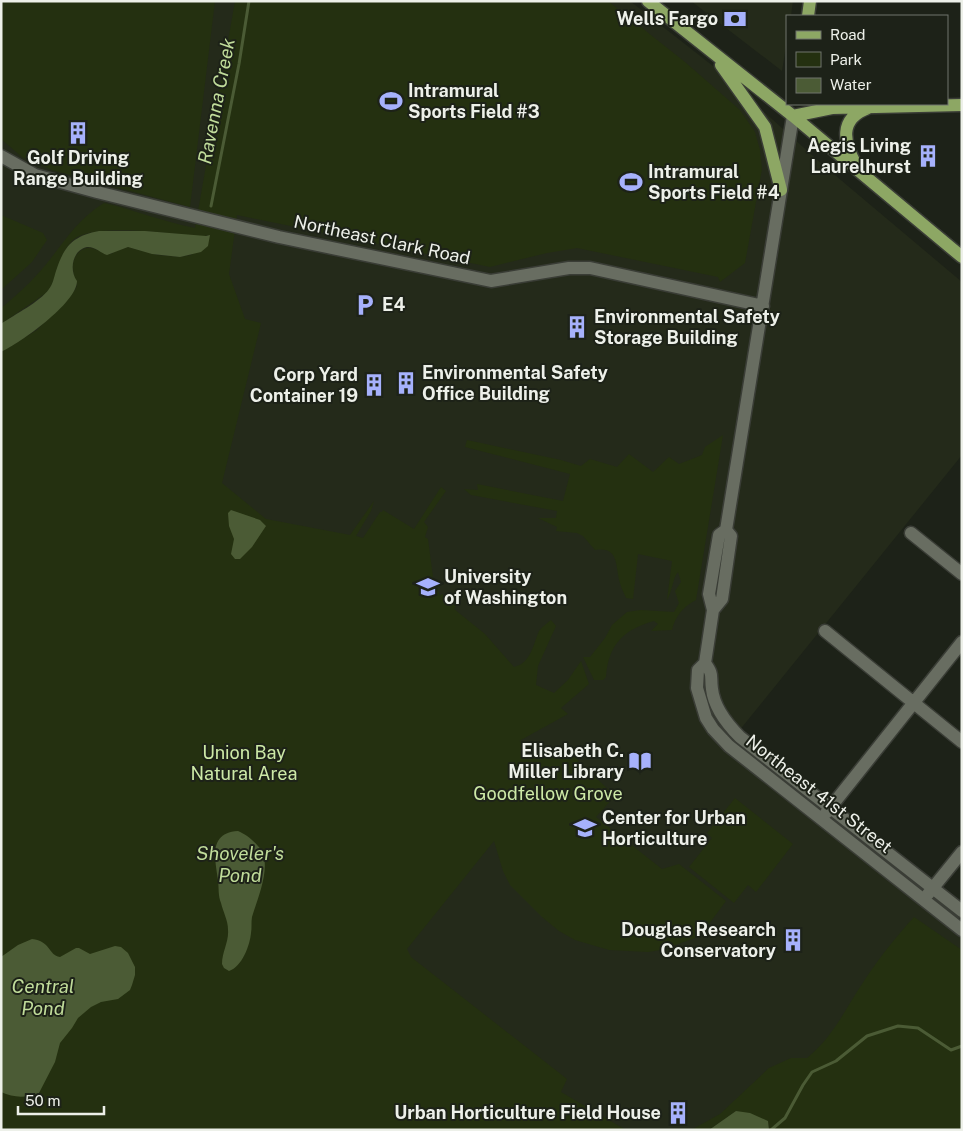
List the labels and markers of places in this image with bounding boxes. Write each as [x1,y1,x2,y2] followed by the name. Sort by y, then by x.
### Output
[722,6,748,32] bank icon: Wells Fargo
[617,8,718,29] place label: Wells Fargo
[408,80,540,122] place label: Intramural Sports Field #3
[378,88,404,114] sports icon: Intramural Sports Field #3
[65,120,91,146] building icon: Golf Driving Range Building
[807,135,911,177] place label: Aegis Living Laurelhurst
[915,143,941,169] building icon: Aegis Living Laurelhurst
[13,147,143,189] place label: Golf Driving Range Building
[648,161,780,203] place label: Intramural Sports Field #4
[618,169,644,195] sports icon: Intramural Sports Field #4
[352,292,378,318] parking icon: E4
[382,294,405,315] place label: E4
[594,306,780,348] place label: Environmental Safety Storage Building
[564,314,590,340] building icon: Environmental Safety Storage Building
[422,362,608,404] place label: Environmental Safety Office Building
[250,364,358,406] place label: Corp Yard Container 19
[393,370,419,396] building icon: Environmental Safety Office Building
[361,372,387,398] building icon: Corp Yard Container 19
[444,566,567,608] place label: University of Washington
[415,574,441,600] school or university icon: University of Washington
[508,740,624,782] place label: Elisabeth C. Miller Library
[627,748,653,774] library icon: Elisabeth C. Miller Library
[602,807,746,849] place label: Center for Urban Horticulture
[572,815,598,841] school or university icon: Center for Urban Horticulture
[621,919,776,961] place label: Douglas Research Conservatory
[780,927,806,953] building icon: Douglas Research Conservatory
[665,1100,691,1126] building icon: Urban Horticulture Field House
[394,1102,661,1123] place label: Urban Horticulture Field House

